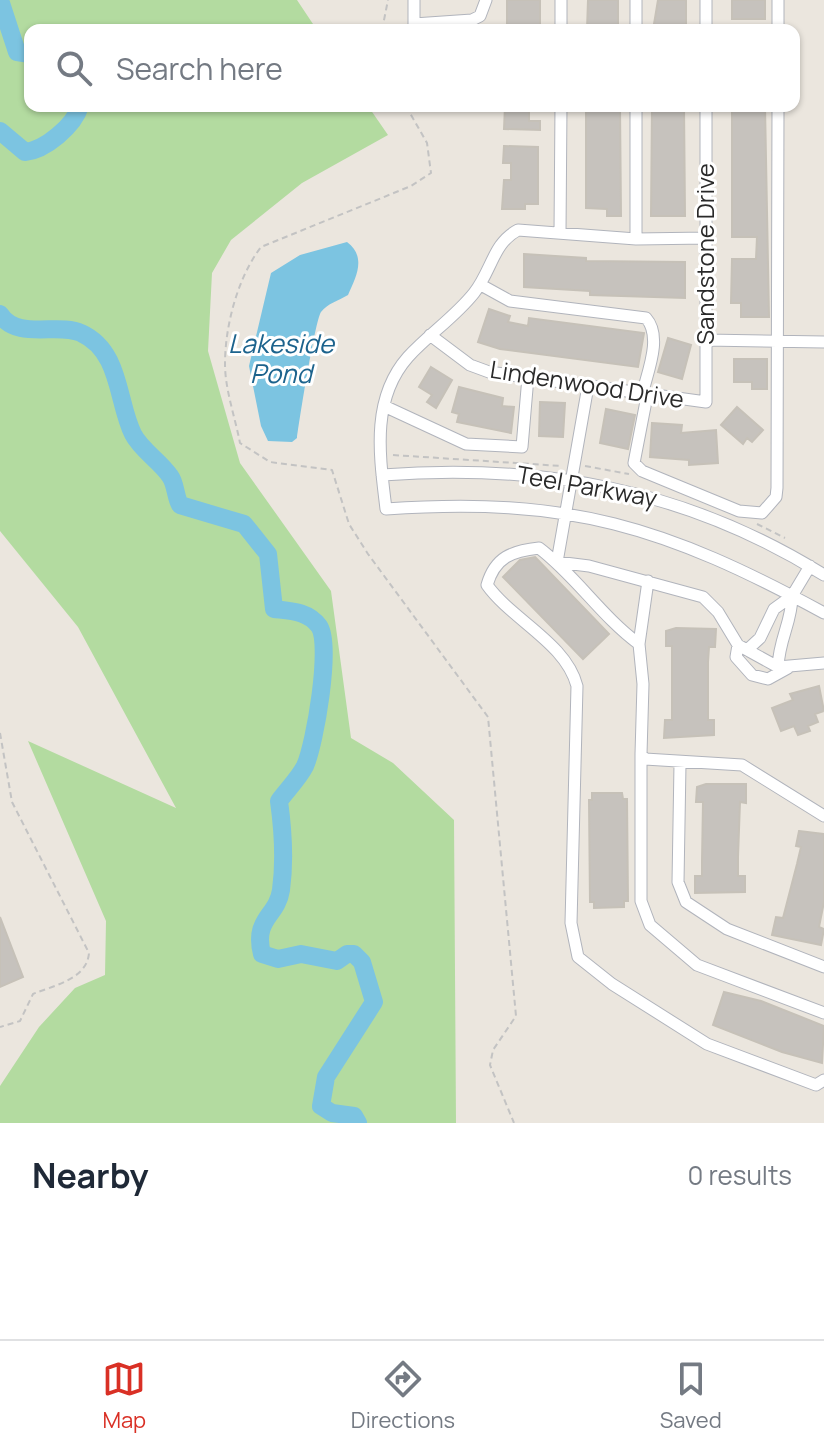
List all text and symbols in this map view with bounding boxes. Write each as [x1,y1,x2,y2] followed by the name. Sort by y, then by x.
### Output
[24,24,800,112] search box
[52,46,96,90] icon: search
[116,48,283,89] text: Search here
[688,163,721,345] street label: Sandstone Drive
[228,325,336,391] water label: Lakeside Pond
[488,352,686,415] street label: Lindenwood Drive
[515,457,660,514] street label: Teel Parkway
[32,1152,148,1198] text: Nearby
[687,1157,792,1193] text: 0 results
[102,1357,146,1435] tab: Map
[351,1357,455,1435] tab: Directions
[660,1357,722,1435] tab: Saved

